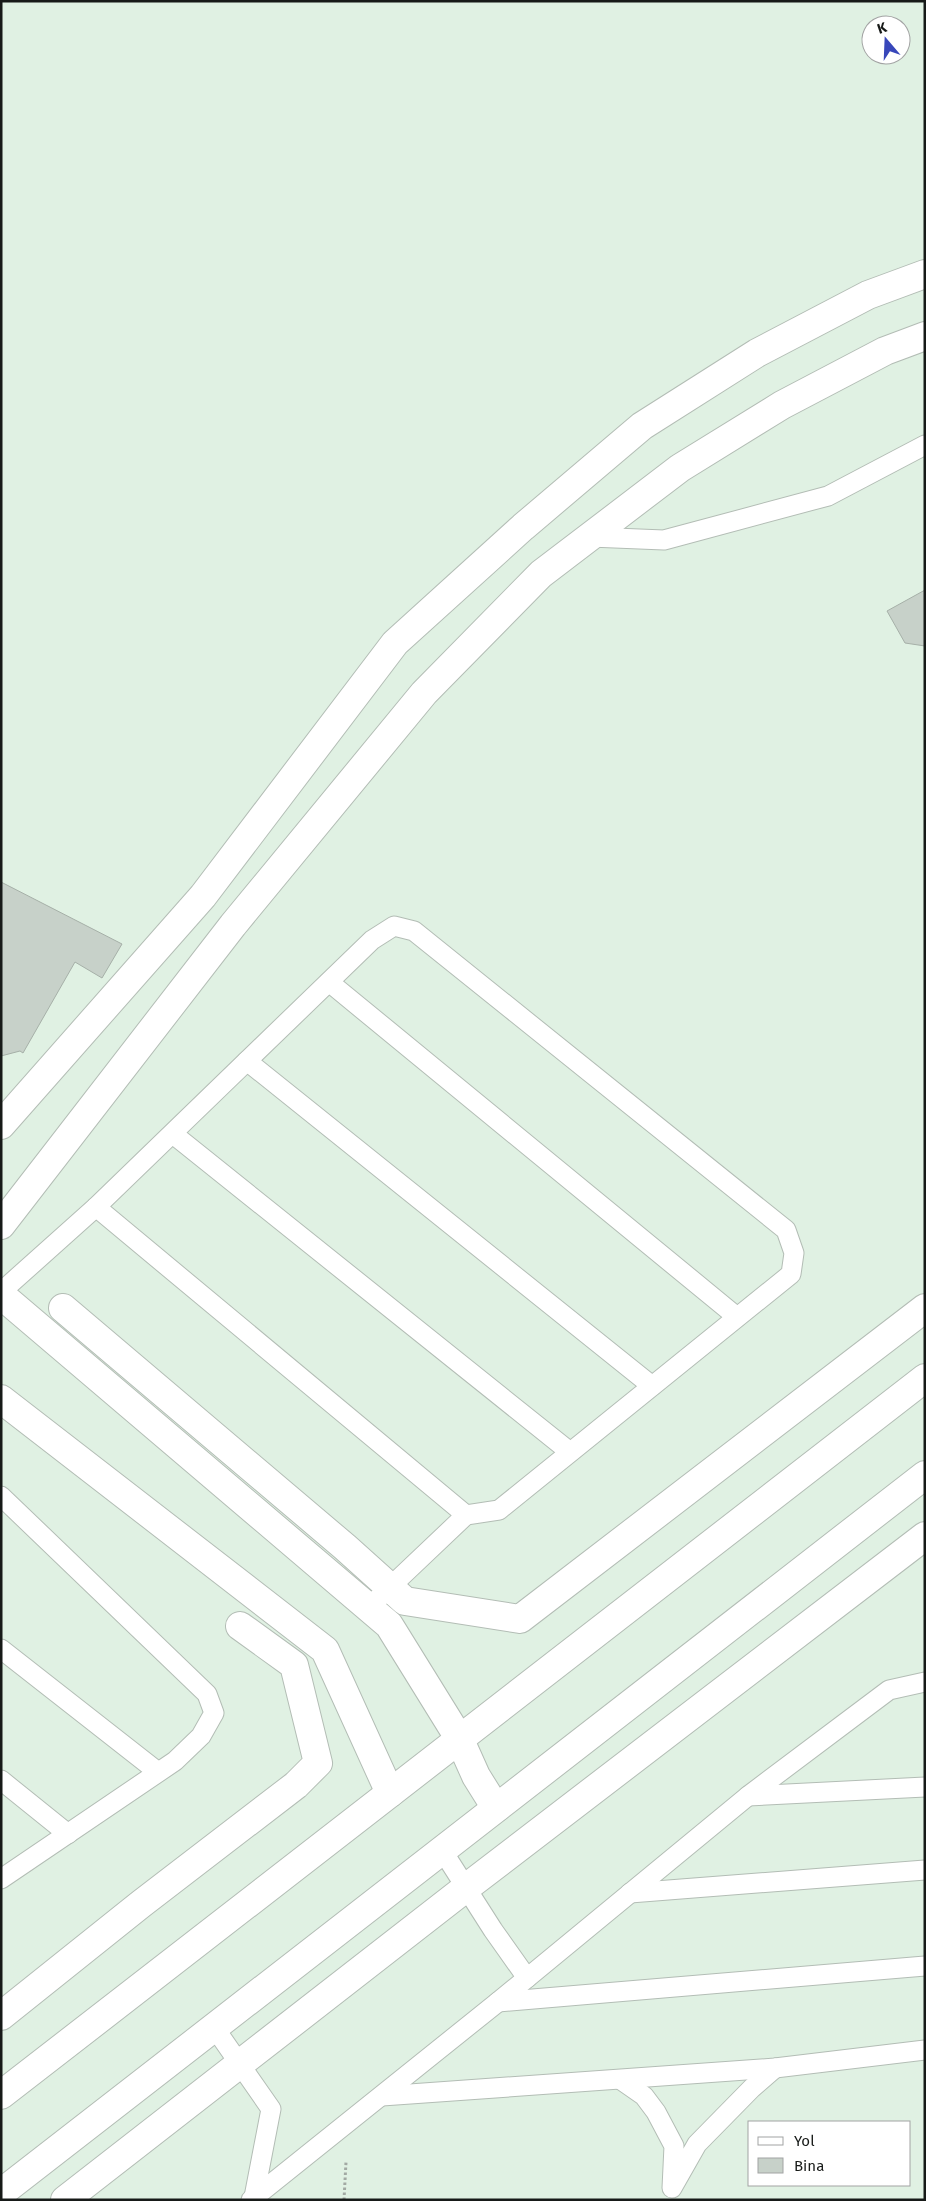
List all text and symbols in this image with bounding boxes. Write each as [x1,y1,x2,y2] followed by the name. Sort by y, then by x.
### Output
[861,15,911,65] north arrow
[875,18,890,38] text: K
[748,2121,911,2186] legend
[794,2132,815,2150] text: Yol
[794,2157,824,2175] text: Bina

